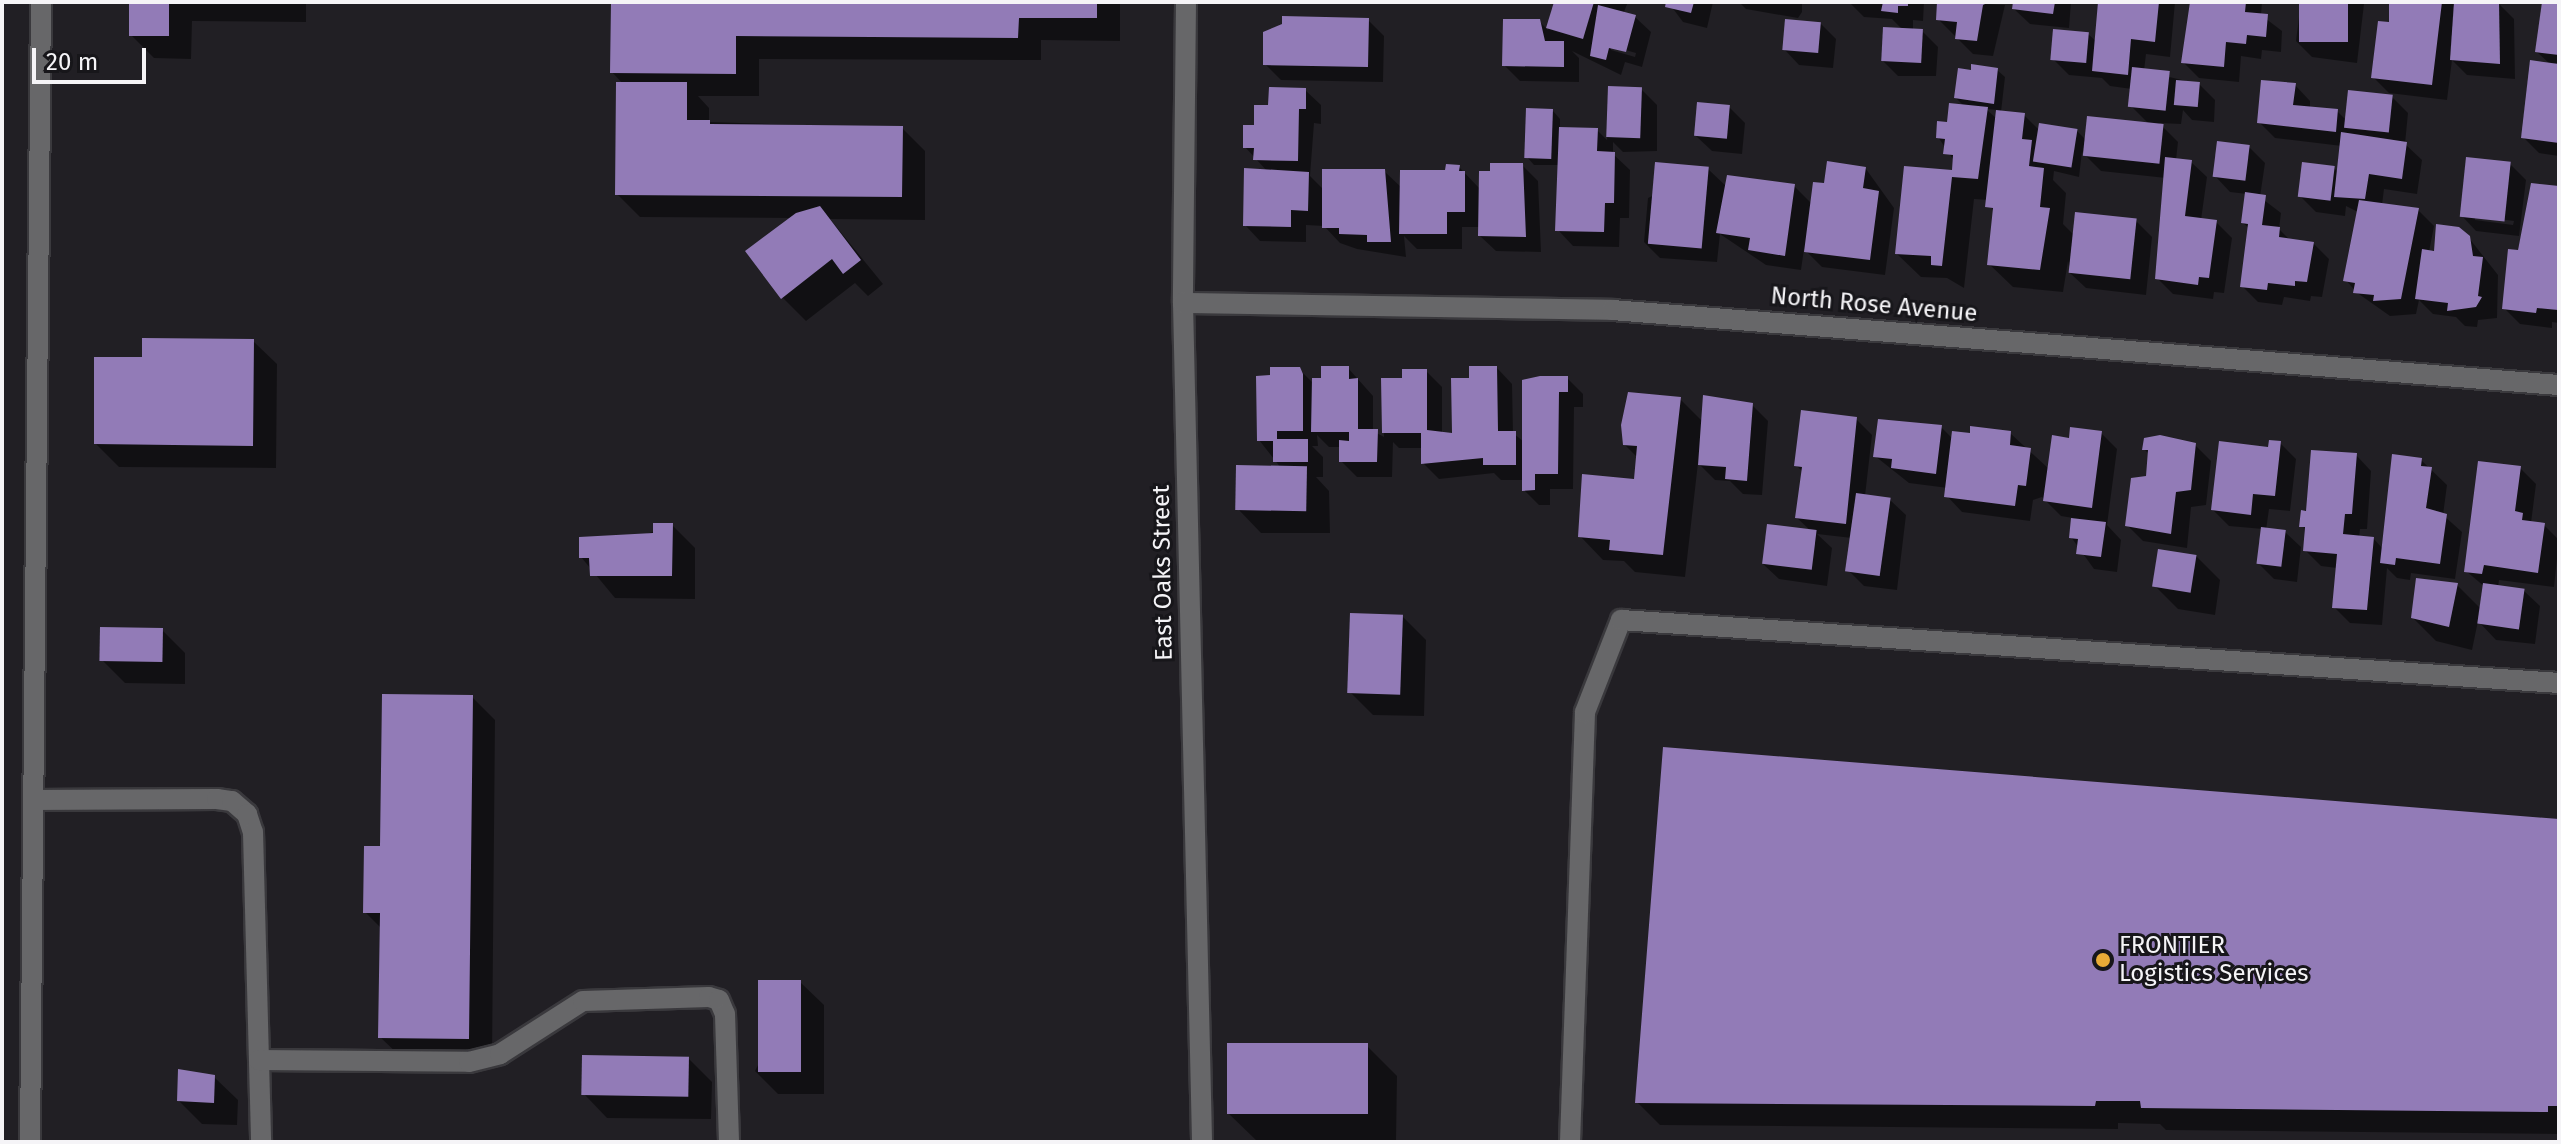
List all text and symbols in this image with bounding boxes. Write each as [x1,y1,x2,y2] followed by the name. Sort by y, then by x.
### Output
[36,32,150,82] scale bar
[46,48,98,76] text: 20 m
[1770,282,1978,328] street label: North Rose Avenue
[1147,485,1179,661] street label: East Oaks Street
[2119,932,2309,988] place label: FRONTIER Logistics Services
[2094,951,2112,969] marker: FRONTIER Logistics Services

